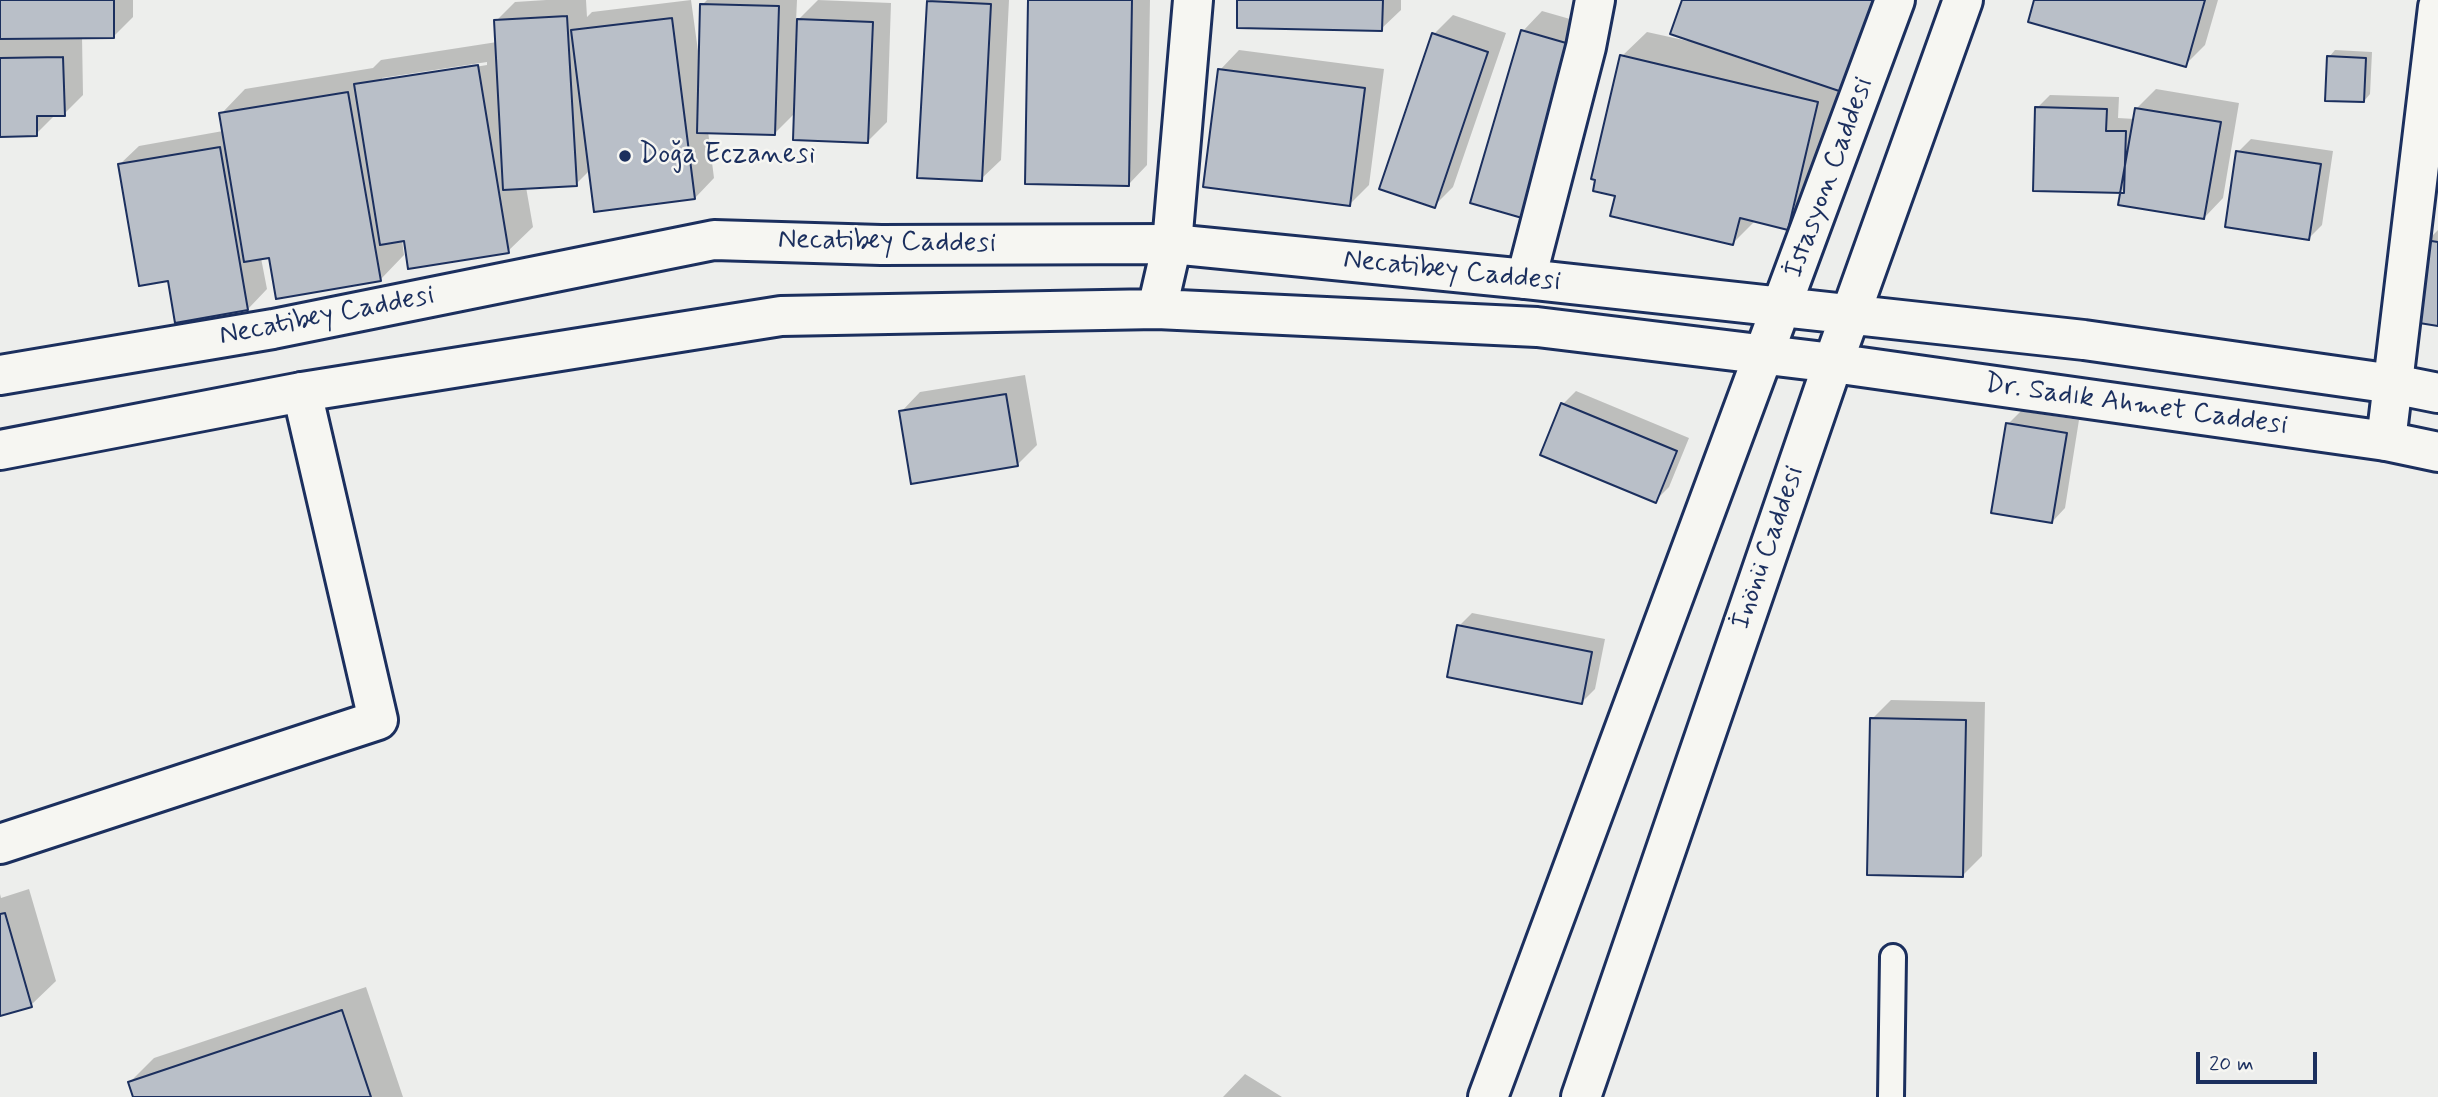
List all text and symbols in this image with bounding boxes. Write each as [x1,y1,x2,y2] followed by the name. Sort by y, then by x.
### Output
[1778,73,1882,283] street label: İstasyon Caddesi
[639,139,815,173] place label: Doğa Eczanesi
[617,148,633,164] marker: Doğa Eczanesi
[778,224,996,262] street label: Necatibey Caddesi
[1342,244,1562,300] street label: Necatibey Caddesi
[217,280,437,354] street label: Necatibey Caddesi
[1983,368,2289,444] street label: Dr. Sadık Ahmet Caddesi
[1725,462,1813,634] street label: İnönü Caddesi
[2200,1038,2321,1082] scale bar
[2209,1050,2254,1078] text: 20 m

